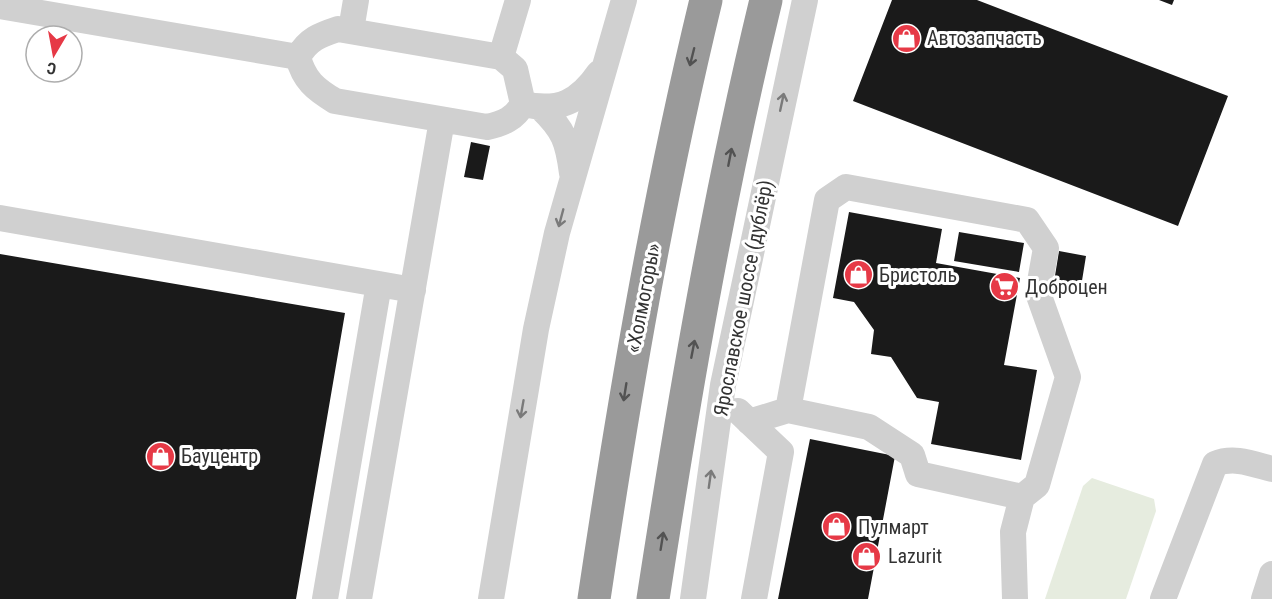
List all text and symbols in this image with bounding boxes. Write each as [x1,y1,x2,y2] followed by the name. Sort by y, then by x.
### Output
[890,22,922,54] shop icon: Автозапчасть
[24,24,84,84] north arrow
[927,26,1042,50] place label: Автозапчасть
[686,47,698,66] one-way arrow
[45,58,58,78] text: С
[777,92,788,112] one-way arrow
[725,148,736,167] one-way arrow
[708,178,778,418] street label: Ярославское шоссе (дублёр)
[555,208,567,227] one-way arrow
[621,241,665,355] street label: «Холмогоры»
[842,259,874,291] shop icon: Бристоль
[879,263,957,287] place label: Бристоль
[988,271,1020,303] supermarket icon: Доброцен
[1025,275,1108,299] place label: Доброцен
[688,339,699,359] one-way arrow
[620,382,631,401] one-way arrow
[516,398,527,418] one-way arrow
[144,440,176,472] shop icon: Бауцентр
[181,444,258,468] place label: Бауцентр
[705,469,716,489] one-way arrow
[821,511,853,543] shop icon: Пулмарт
[858,515,929,539] place label: Пулмарт
[657,532,668,552] one-way arrow
[851,540,883,572] shop icon: Lazurit
[888,544,942,568] place label: Lazurit

